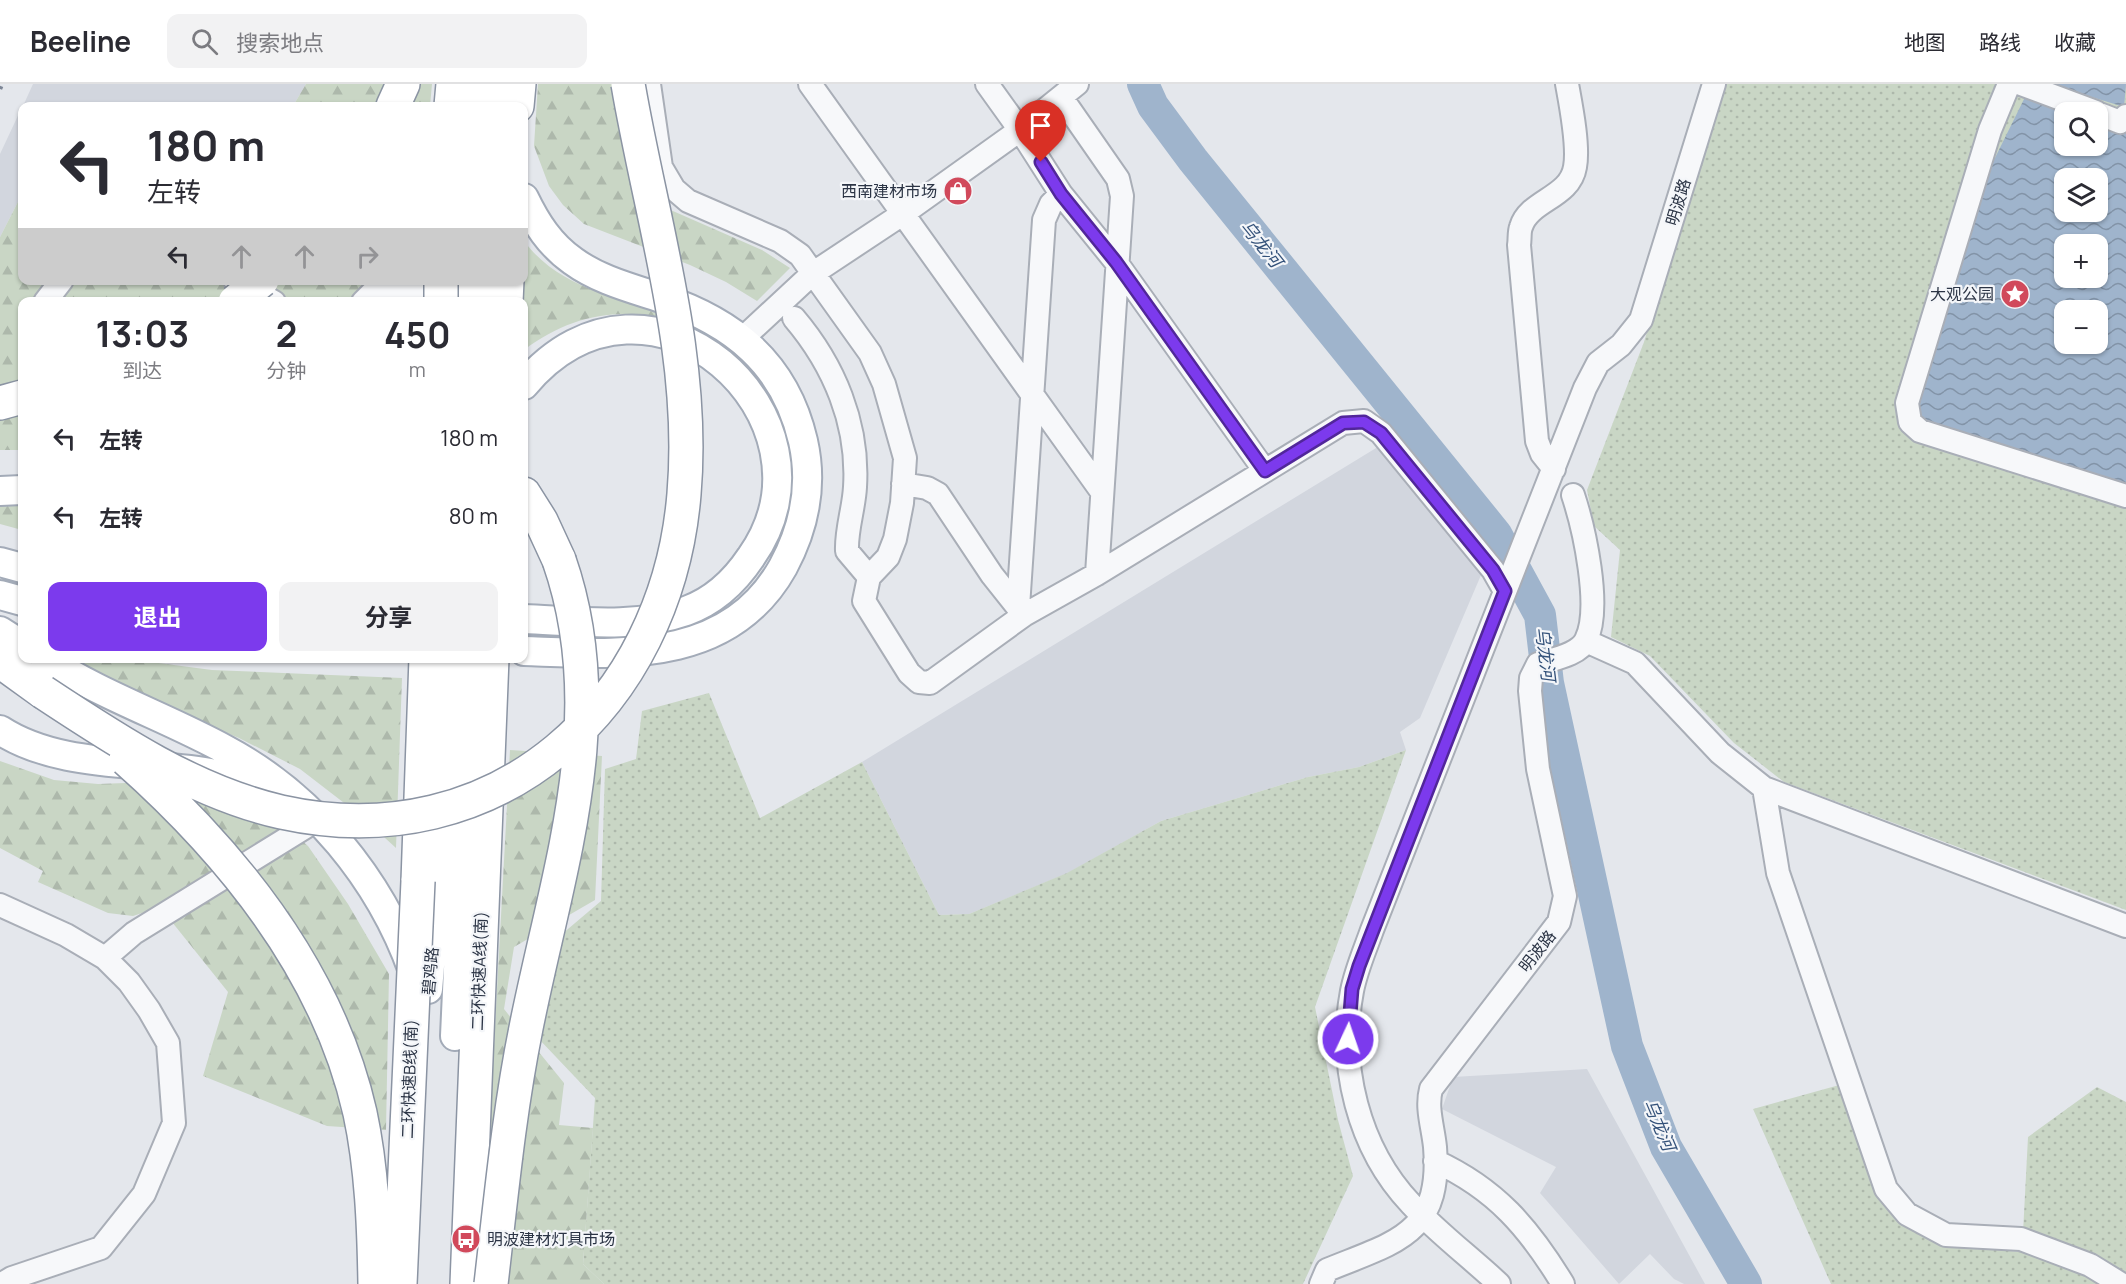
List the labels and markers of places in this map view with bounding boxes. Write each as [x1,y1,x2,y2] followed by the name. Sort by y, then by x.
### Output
[1015,100,1066,162] pin
[942,175,974,207] shop icon: 西南建材市场
[841,180,937,202] place label: 西南建材市场
[1999,278,2031,310] place icon: 大观公园
[1930,283,1994,305] place label: 大观公园
[450,1223,482,1255] bus stop icon: 明波建材灯具市场
[487,1228,615,1250] place label: 明波建材灯具市场

